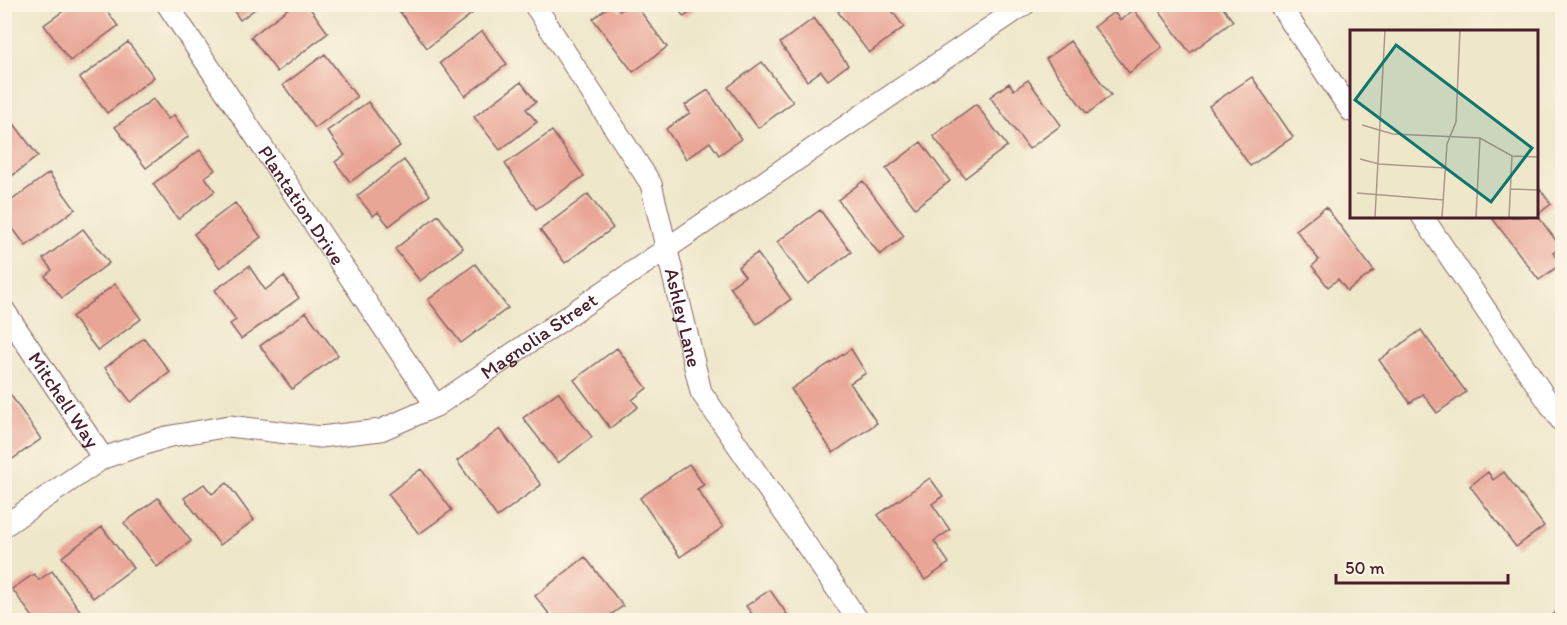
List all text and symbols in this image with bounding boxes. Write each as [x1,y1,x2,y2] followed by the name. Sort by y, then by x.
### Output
[1350,30,1537,218] inset map
[253,141,350,269] street label: Plantation Drive
[660,265,707,370] street label: Ashley Lane
[476,288,602,384] street label: Magnolia Street
[23,347,105,453] street label: Mitchell Way
[1336,547,1508,585] scale bar
[1345,557,1385,579] text: 50 m

